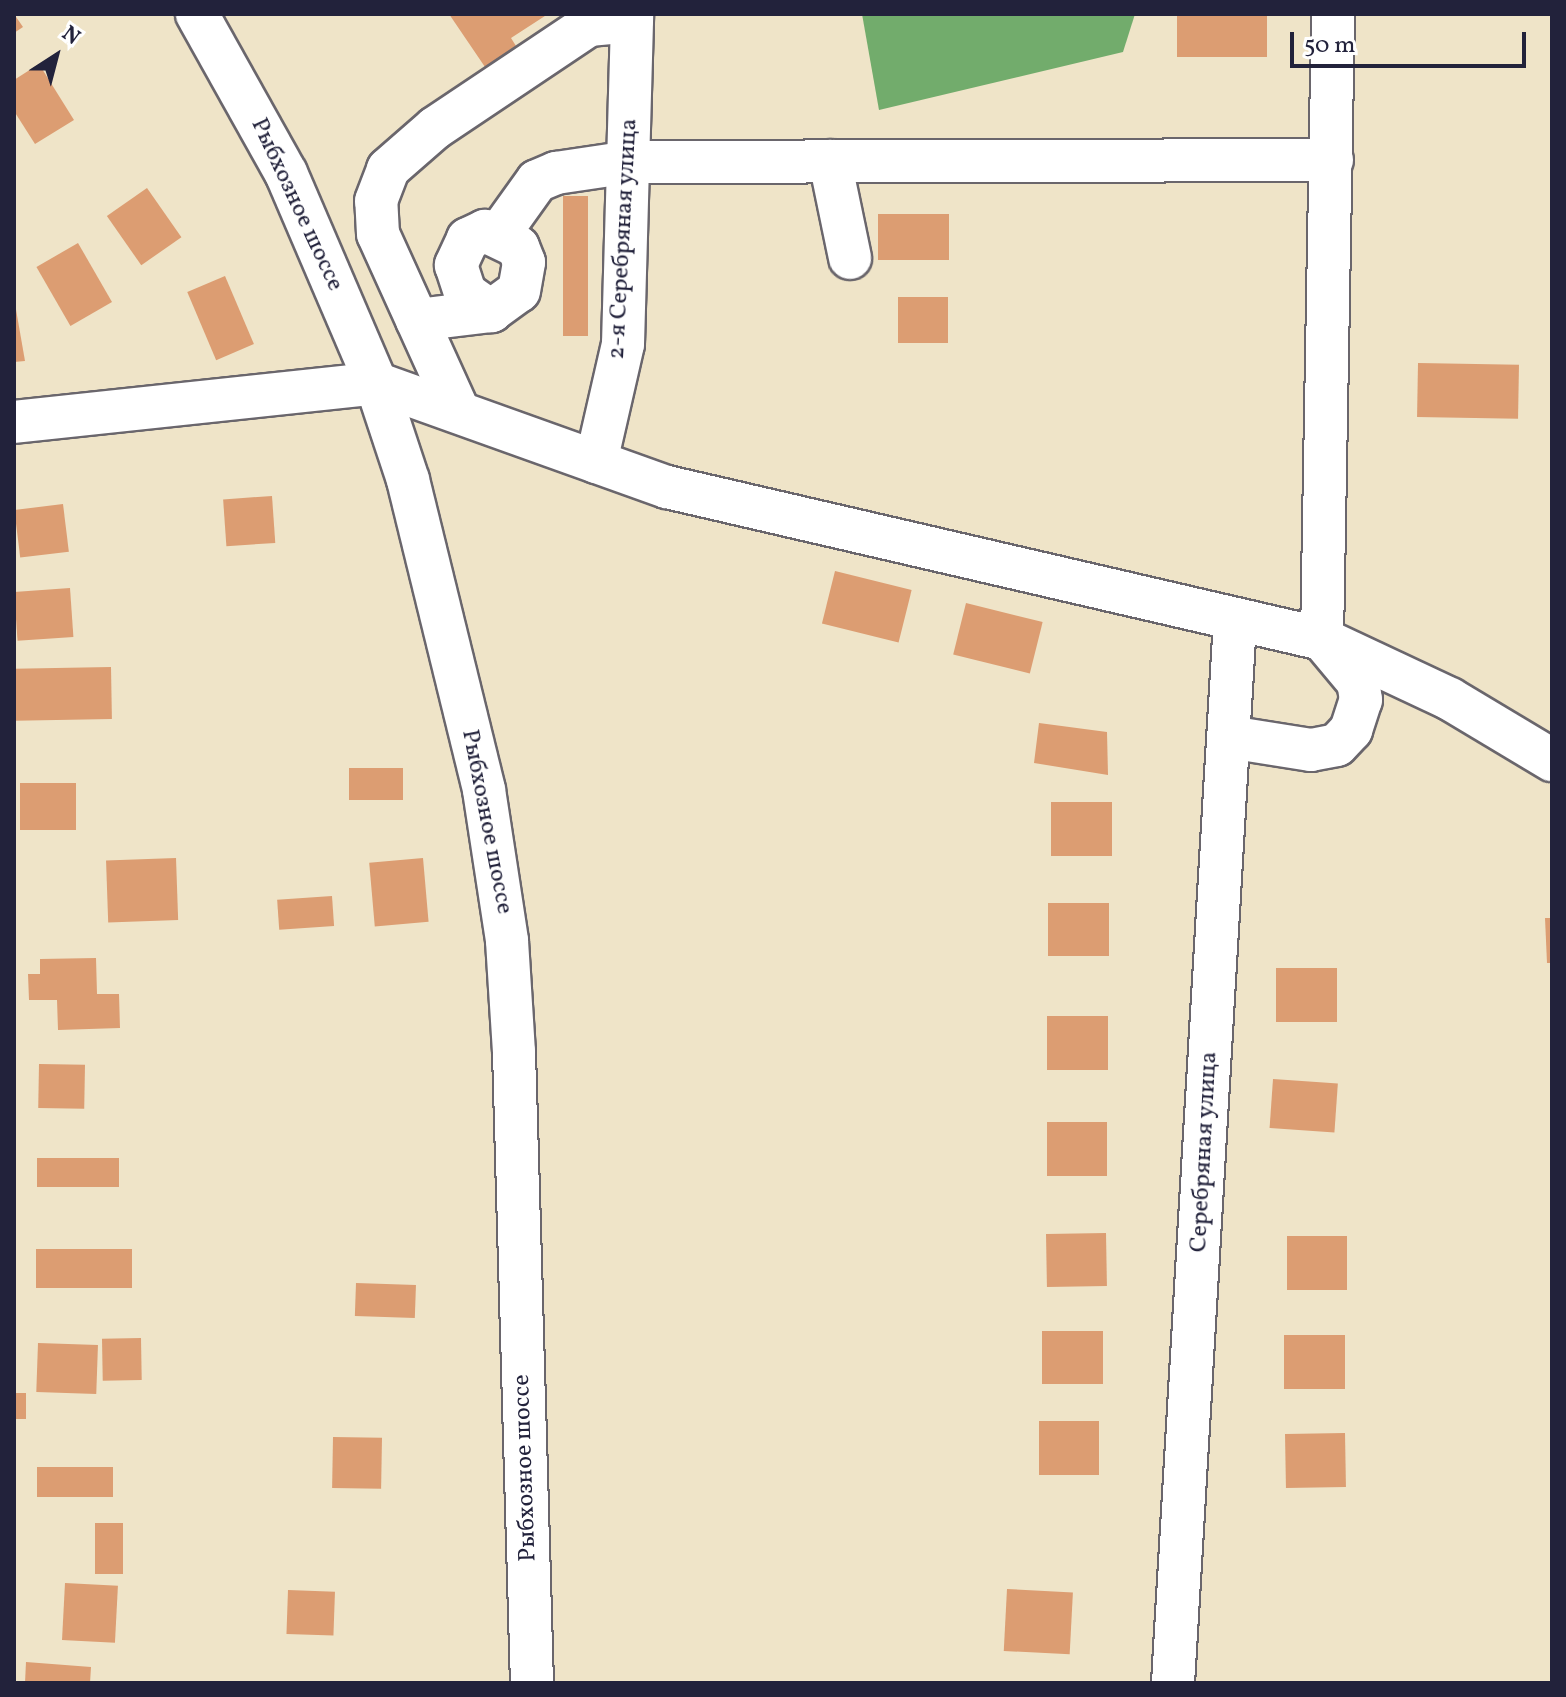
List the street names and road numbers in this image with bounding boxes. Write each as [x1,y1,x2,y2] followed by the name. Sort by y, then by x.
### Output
[243,114,349,296] street label: Рыбхозное шоссе
[603,117,645,361] street label: 2-я Серебряная улица
[454,727,518,917] street label: Рыбхозное шоссе
[1185,1051,1225,1253] street label: Серебряная улица
[508,1374,544,1562] street label: Рыбхозное шоссе

